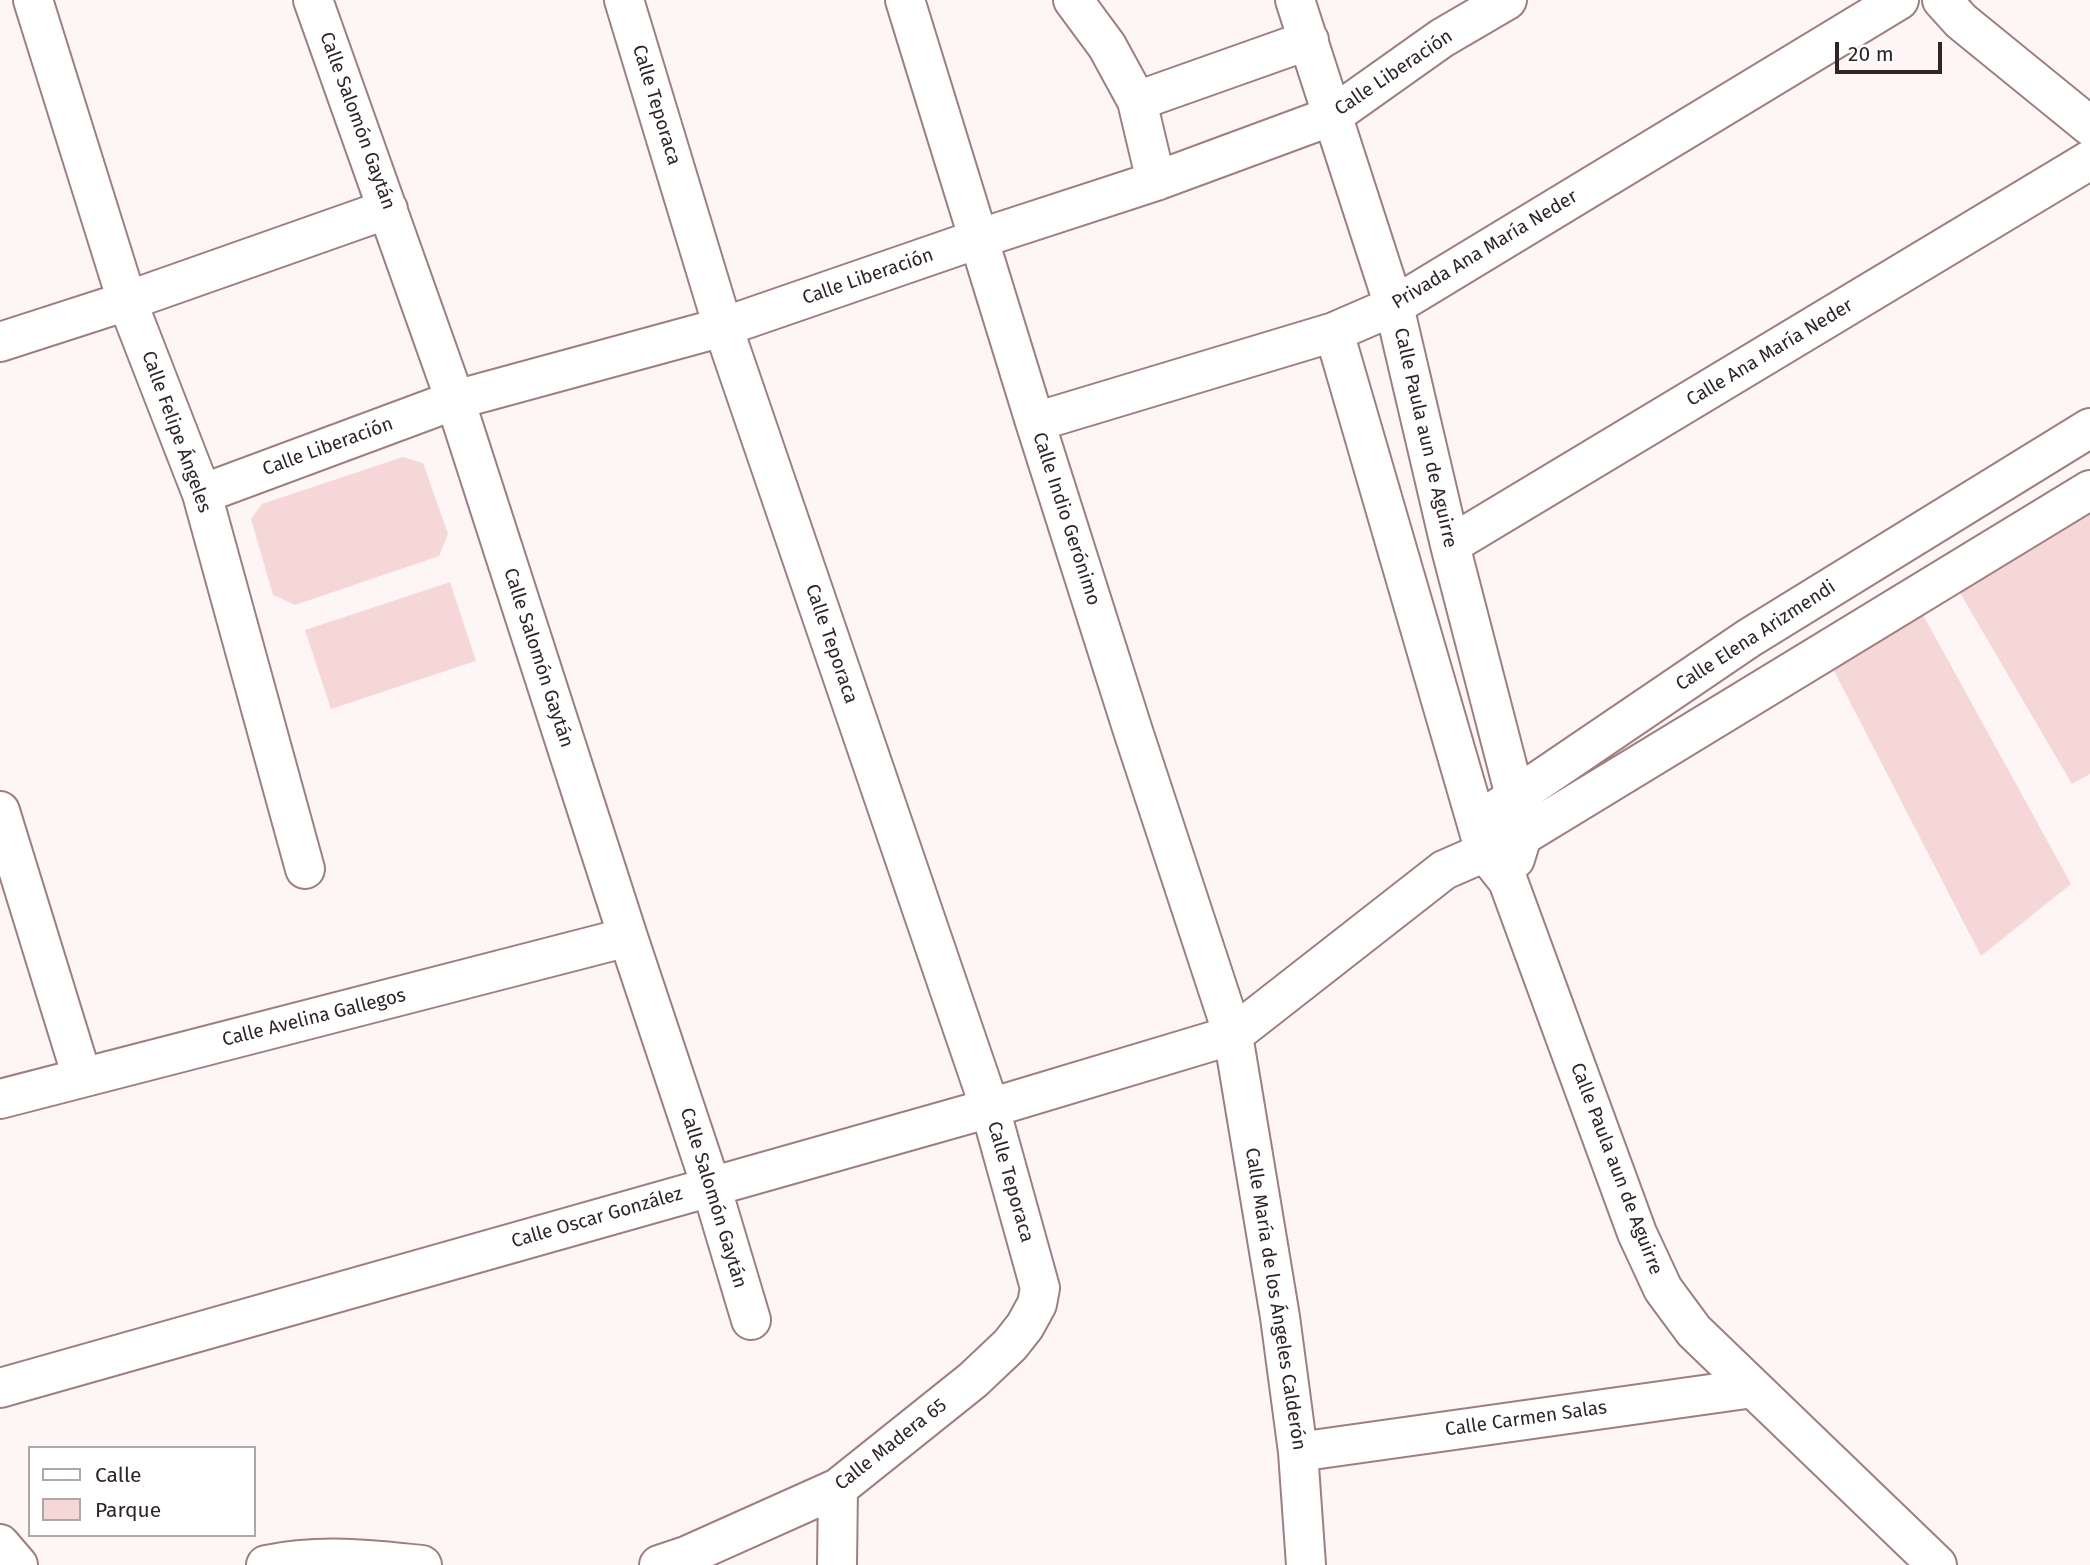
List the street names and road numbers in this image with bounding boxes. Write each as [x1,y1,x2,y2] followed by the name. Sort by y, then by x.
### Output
[1331,25,1457,121] street label: Calle Liberación
[314,29,400,213] street label: Calle Salomón Gaytán
[627,42,685,168] street label: Calle Teporaca
[1388,186,1582,314] street label: Privada Ana María Neder
[799,244,937,310] street label: Calle Liberación
[1683,294,1857,412] street label: Calle Ana María Neder
[1389,326,1461,550] street label: Calle Paula aun de Aguirre
[136,348,216,516] street label: Calle Felipe Ángeles
[260,413,396,481] street label: Calle Liberación
[1027,430,1105,608] street label: Calle Indio Gerónimo
[498,565,578,751] street label: Calle Salomón Gaytán
[1672,576,1840,696] street label: Calle Elena Arizmendi
[800,581,862,707] street label: Calle Teporaca
[220,984,408,1052] street label: Calle Avelina Gallegos
[1565,1060,1667,1278] street label: Calle Paula aun de Aguirre
[675,1105,751,1291] street label: Calle Salomón Gaytán
[982,1119,1038,1245] street label: Calle Teporaca
[1240,1146,1310,1452] street label: Calle María de los Ángeles Calderón
[509,1183,685,1253] street label: Calle Oscar González
[831,1394,951,1496] street label: Calle Madera 65
[1444,1396,1608,1442] street label: Calle Carmen Salas

